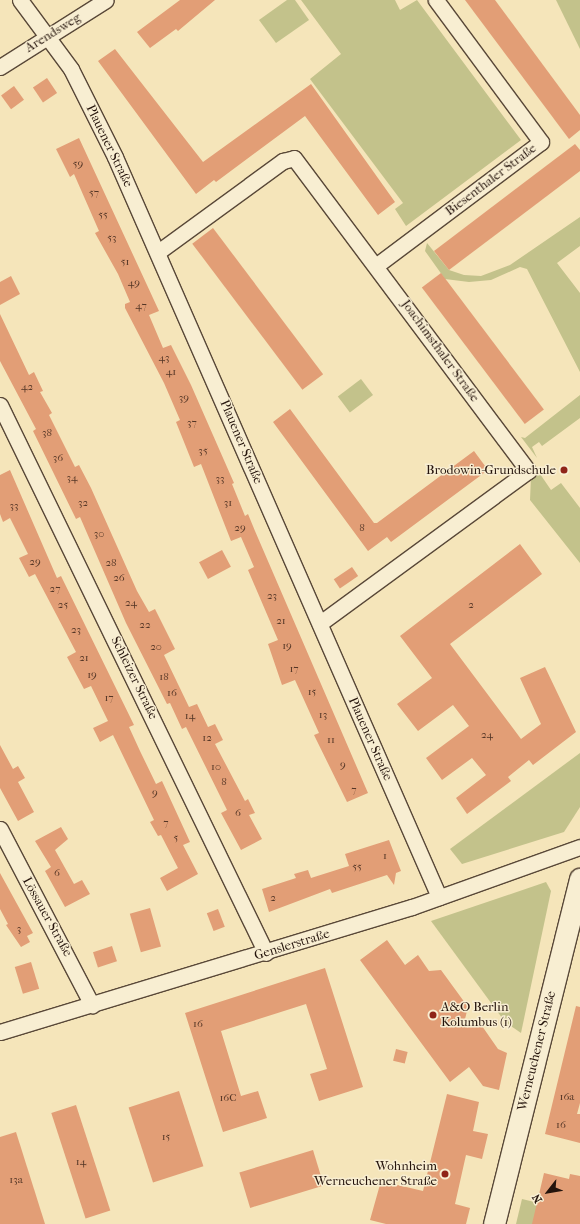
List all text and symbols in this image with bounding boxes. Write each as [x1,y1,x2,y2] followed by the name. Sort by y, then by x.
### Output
[22,10,84,56] street label: Arendsweg
[82,102,136,190] street label: Plauener Straße
[442,141,540,219] street label: Biesenthaler Straße
[73,157,83,171] house number: 59
[89,186,99,200] house number: 57
[98,208,108,222] house number: 55
[107,231,117,245] house number: 53
[121,255,129,269] house number: 51
[128,276,140,290] house number: 49
[398,297,482,405] street label: Joachimsthaler Straße
[135,299,147,313] house number: 47
[158,351,170,365] house number: 43
[166,365,176,379] house number: 41
[21,380,33,394] house number: 42
[179,391,189,405] house number: 39
[216,398,266,486] street label: Plauener Straße
[187,416,197,430] house number: 37
[42,426,52,440] house number: 38
[198,444,208,458] house number: 35
[53,451,63,465] house number: 36
[426,462,556,478] place label: Brodowin-Grundschule
[559,465,569,475] marker: Brodowin-Grundschule
[66,471,78,485] house number: 34
[215,472,225,486] house number: 33
[78,496,88,510] house number: 32
[224,496,232,510] house number: 31
[9,499,19,513] house number: 33
[234,521,246,535] house number: 29
[359,521,365,535] house number: 8
[94,527,104,541] house number: 30
[29,555,41,569] house number: 29
[105,556,117,570] house number: 28
[113,571,125,585] house number: 26
[50,582,60,596] house number: 27
[267,589,277,603] house number: 23
[125,596,137,610] house number: 24
[58,598,68,612] house number: 25
[468,598,474,612] house number: 2
[276,614,286,628] house number: 21
[139,618,151,632] house number: 22
[71,623,81,637] house number: 23
[107,634,161,722] street label: Schleizer Straße
[282,639,292,653] house number: 19
[150,640,162,654] house number: 20
[79,651,89,665] house number: 21
[289,662,299,676] house number: 17
[87,668,97,682] house number: 19
[159,670,169,684] house number: 18
[308,685,316,699] house number: 15
[167,686,177,700] house number: 16
[104,691,114,705] house number: 17
[345,695,395,783] street label: Plauener Straße
[319,708,327,722] house number: 13
[185,709,195,723] house number: 14
[481,728,493,742] house number: 24
[202,731,212,745] house number: 12
[327,733,335,747] house number: 11
[340,758,346,772] house number: 9
[211,760,221,774] house number: 10
[221,775,227,789] house number: 8
[351,783,357,797] house number: 7
[152,786,158,800] house number: 9
[235,806,241,820] house number: 6
[163,816,169,830] house number: 7
[174,831,178,845] house number: 5
[383,849,387,863] house number: 1
[352,860,362,874] house number: 55
[54,866,60,880] house number: 6
[19,874,75,960] street label: Lössauer Straße
[270,891,276,905] house number: 2
[17,922,21,936] house number: 3
[252,926,332,964] street label: Genslerstraße
[515,989,559,1113] street label: Werneuchener Straße
[441,1000,512,1031] place label: A&O Berlin Kolumbus (1)
[428,1010,438,1020] marker: A&O Berlin Kolumbus (1)
[193,1017,203,1031] house number: 16
[560,1090,574,1104] house number: 16a
[219,1091,237,1105] house number: 16C
[556,1118,566,1132] house number: 16
[162,1130,170,1144] house number: 15
[76,1155,86,1169] house number: 14
[314,1159,437,1190] place label: Wohnheim Werneuchener Straße
[440,1169,450,1179] marker: Wohnheim Werneuchener Straße
[528,1172,568,1212] north arrow
[9,1173,23,1187] house number: 13a
[530,1192,545,1205] text: N

